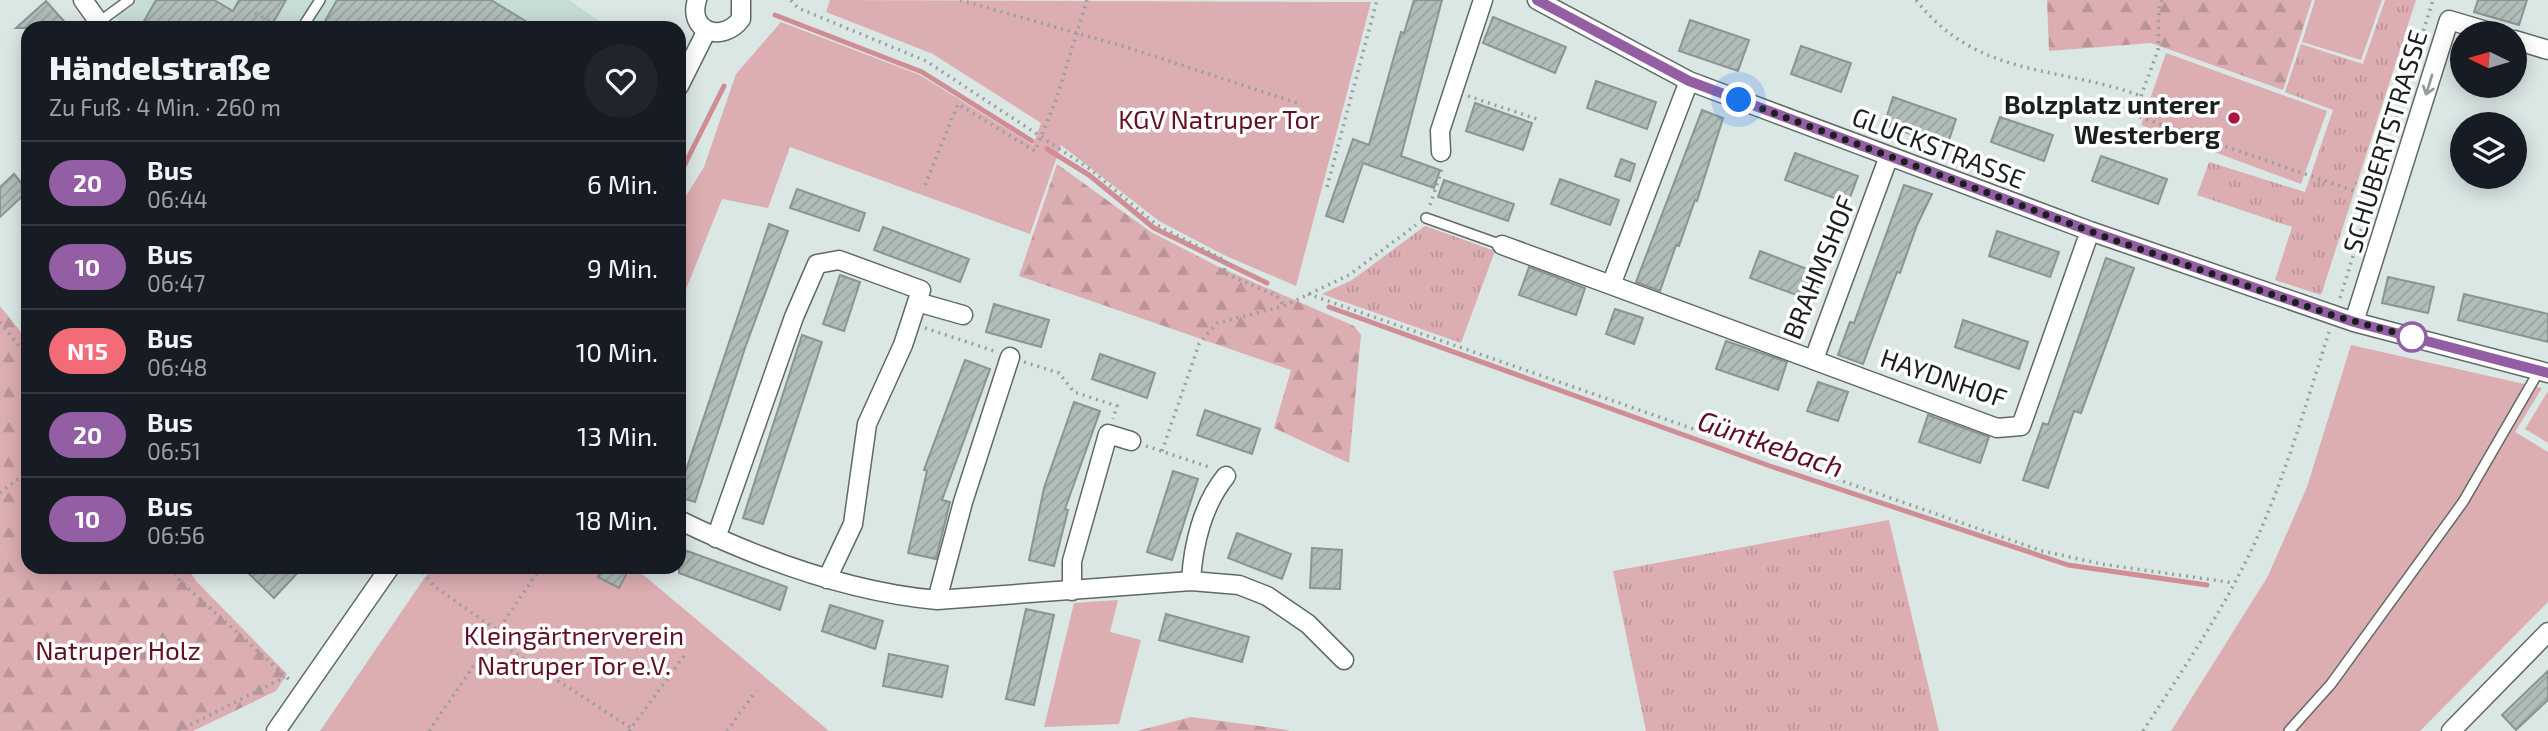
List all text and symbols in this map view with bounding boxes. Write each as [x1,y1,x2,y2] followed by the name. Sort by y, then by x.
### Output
[2450,21,2527,98] north arrow
[2450,21,2527,189] map controls
[2335,26,2433,256] street label: SCHUBERTSTRASSE
[584,44,658,118] button: heart
[49,47,271,87] text: Händelstraße
[2421,74,2434,96] one-way arrow
[1721,82,1756,117] your location
[2004,88,2220,149] place label: Bolzplatz unterer Westerberg
[49,93,281,121] text: Zu Fuß · 4 Min. · 260 m
[1848,100,2030,194] street label: GLUCKSTRASSE
[1118,103,1320,134] park label: KGV Natruper Tor
[2226,110,2242,126] marker: Bolzplatz unterer Westerberg
[2450,112,2527,189] button: layers
[147,154,193,185] text: Bus
[73,168,102,197] text: 20
[587,168,658,199] text: 6 Min.
[147,185,208,213] text: 06:44
[1775,191,1861,343] street label: BRAHMSHOF
[147,238,193,269] text: Bus
[75,252,100,281] text: 10
[587,252,658,283] text: 9 Min.
[147,269,205,297] text: 06:47
[147,322,193,353] text: Bus
[2397,322,2427,352] unlabelled marker
[67,336,108,365] text: N15
[576,336,658,367] text: 10 Min.
[1877,341,2011,413] street label: HAYDNHOF
[147,353,208,381] text: 06:48
[1694,402,1848,484] water label: Güntkebach
[147,406,193,437] text: Bus
[73,420,102,449] text: 20
[577,420,658,451] text: 13 Min.
[147,437,201,465] text: 06:51
[147,490,193,521] text: Bus
[75,504,100,533] text: 10
[576,504,658,535] text: 18 Min.
[147,521,205,549] text: 06:56
[464,619,684,680] park label: Kleingärtnerverein Natruper Tor e.V.
[35,634,201,665] park label: Natruper Holz

